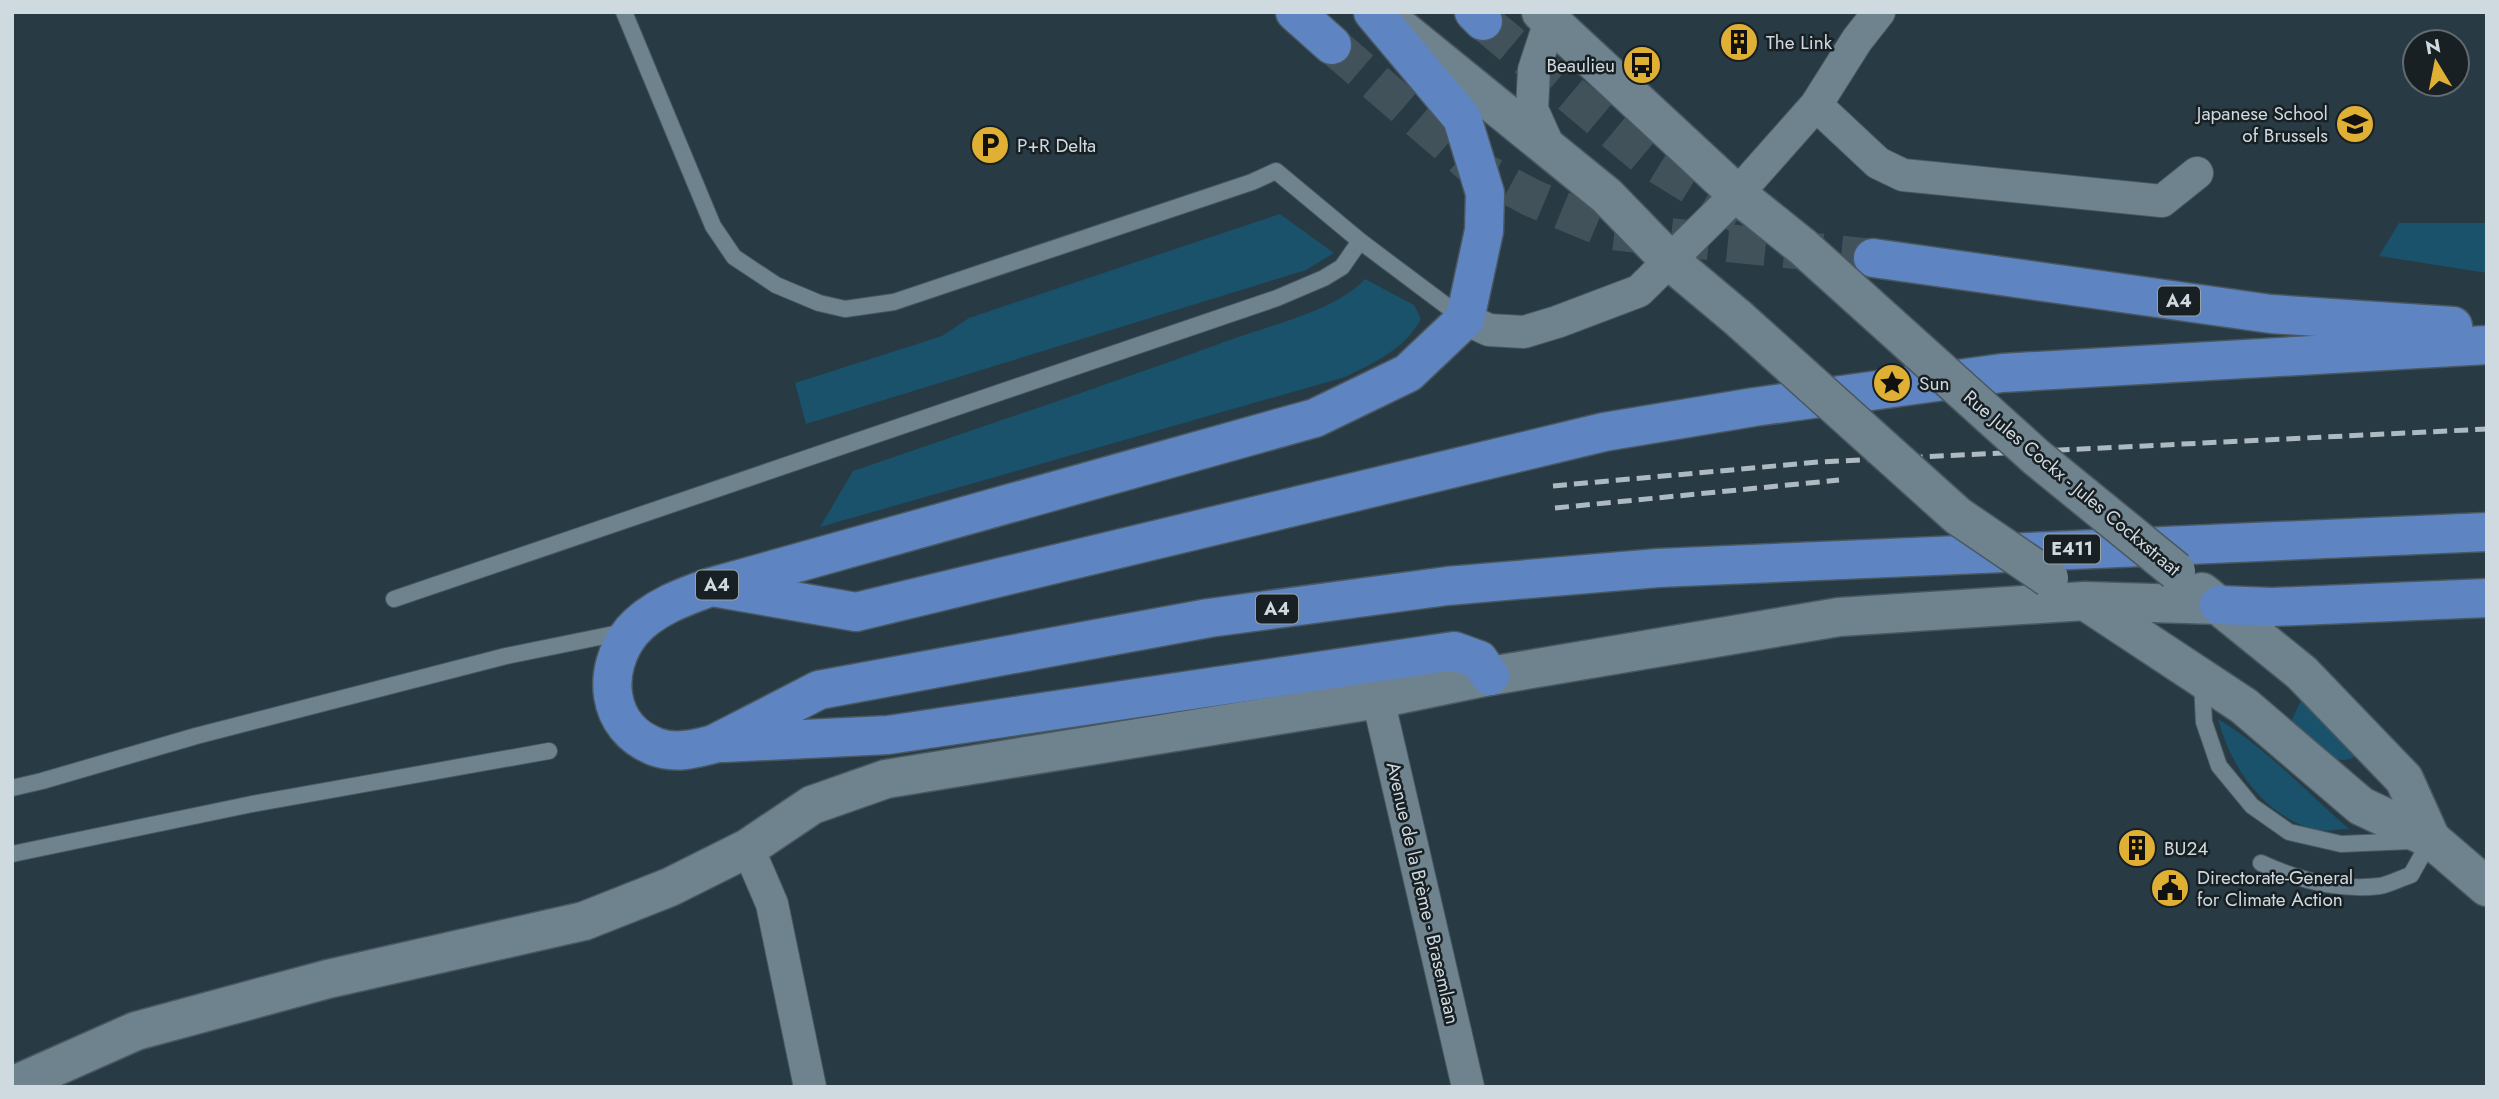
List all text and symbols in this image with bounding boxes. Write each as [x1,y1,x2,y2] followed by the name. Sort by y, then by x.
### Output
[1718,21,1760,63] building icon: The Link
[2401,28,2471,98] north arrow
[1766,29,1833,56] place label: The Link
[2423,32,2443,61] text: N
[1621,44,1663,86] bus stop icon: Beaulieu
[1546,52,1615,79] place label: Beaulieu
[2194,100,2328,149] place label: Japanese School of Brussels
[2334,103,2376,145] school or university icon: Japanese School of Brussels
[969,124,1011,166] parking icon: P+R Delta
[1017,132,1096,159] place label: P+R Delta
[2158,286,2200,316] road number: A4
[1871,362,1913,404] place icon: Sun
[1919,370,1949,397] place label: Sun
[1958,384,2187,582] street label: Rue Jules Cockx - Jules Cockxstraat
[2044,534,2100,564] road number: E411
[696,570,738,600] road number: A4
[1256,594,1298,624] road number: A4
[1380,759,1466,1027] street label: Avenue de la Brème - Brasemlaan
[2116,827,2158,869] building icon: BU24
[2164,835,2208,862] place label: BU24
[2197,864,2353,913] place label: Directorate-General for Climate Action
[2149,867,2191,909] public building icon: Directorate-General for Climate Action

